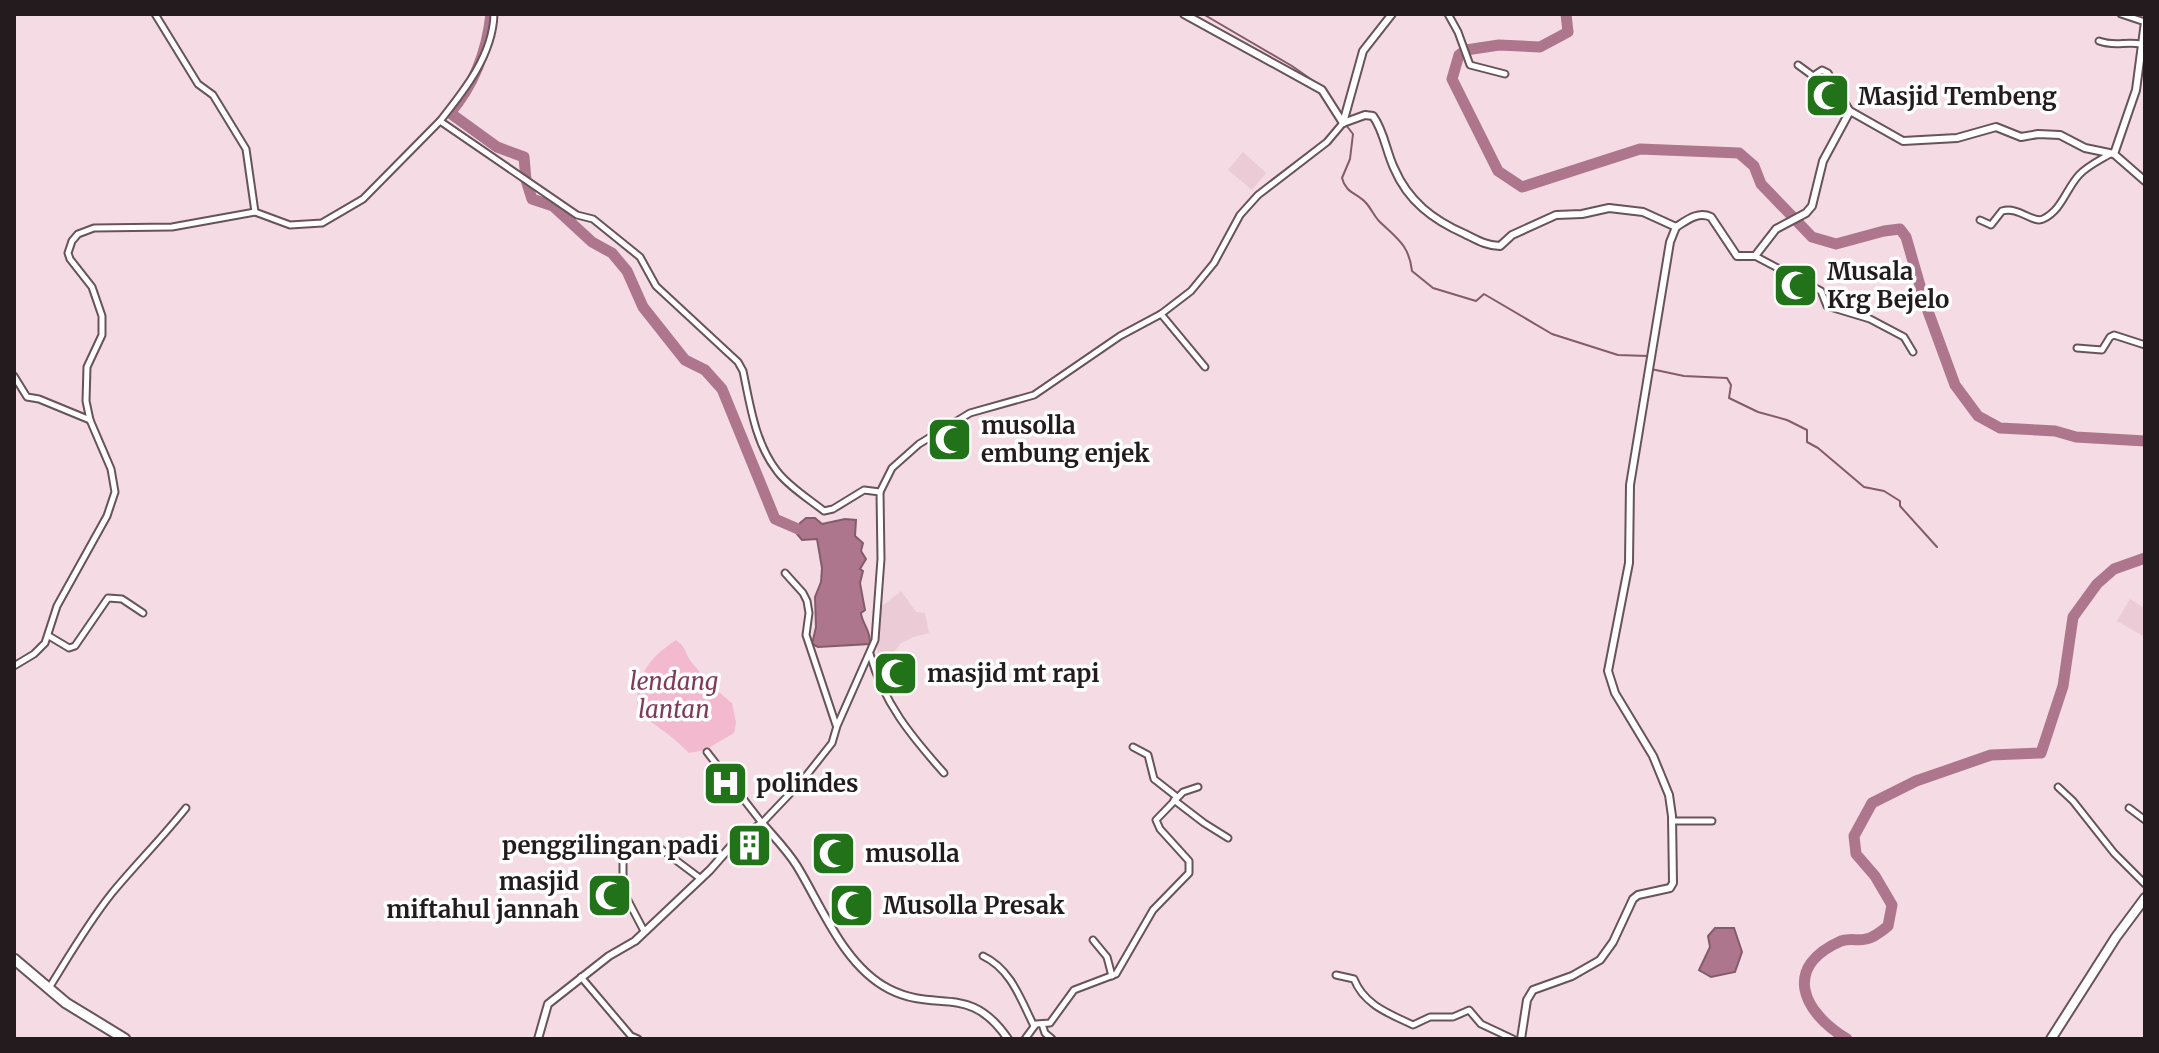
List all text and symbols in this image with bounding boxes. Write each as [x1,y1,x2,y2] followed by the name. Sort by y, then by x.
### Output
[1803,72,1851,120] mosque icon: Masjid Tembeng
[1858,81,2057,112] place label: Masjid Tembeng
[1827,256,1949,315] place label: Musala Krg Bejelo
[1772,261,1820,309] mosque icon: Musala Krg Bejelo
[981,410,1150,469] place label: musolla embung enjek
[926,415,974,463] mosque icon: musolla embung enjek
[872,649,920,697] mosque icon: masjid mt rapi
[927,658,1099,689] place label: masjid mt rapi
[630,666,718,725] park label: lendang lantan
[701,759,749,807] hospital icon: polindes
[756,768,859,799] place label: polindes
[726,821,774,869] building icon: penggilingan padi
[810,829,858,877] mosque icon: musolla
[502,830,719,861] place label: penggilingan padi
[865,838,960,869] place label: musolla
[386,866,579,925] place label: masjid miftahul jannah
[586,871,634,919] mosque icon: masjid miftahul jannah
[828,881,876,929] mosque icon: Musolla Presak
[883,890,1065,921] place label: Musolla Presak

